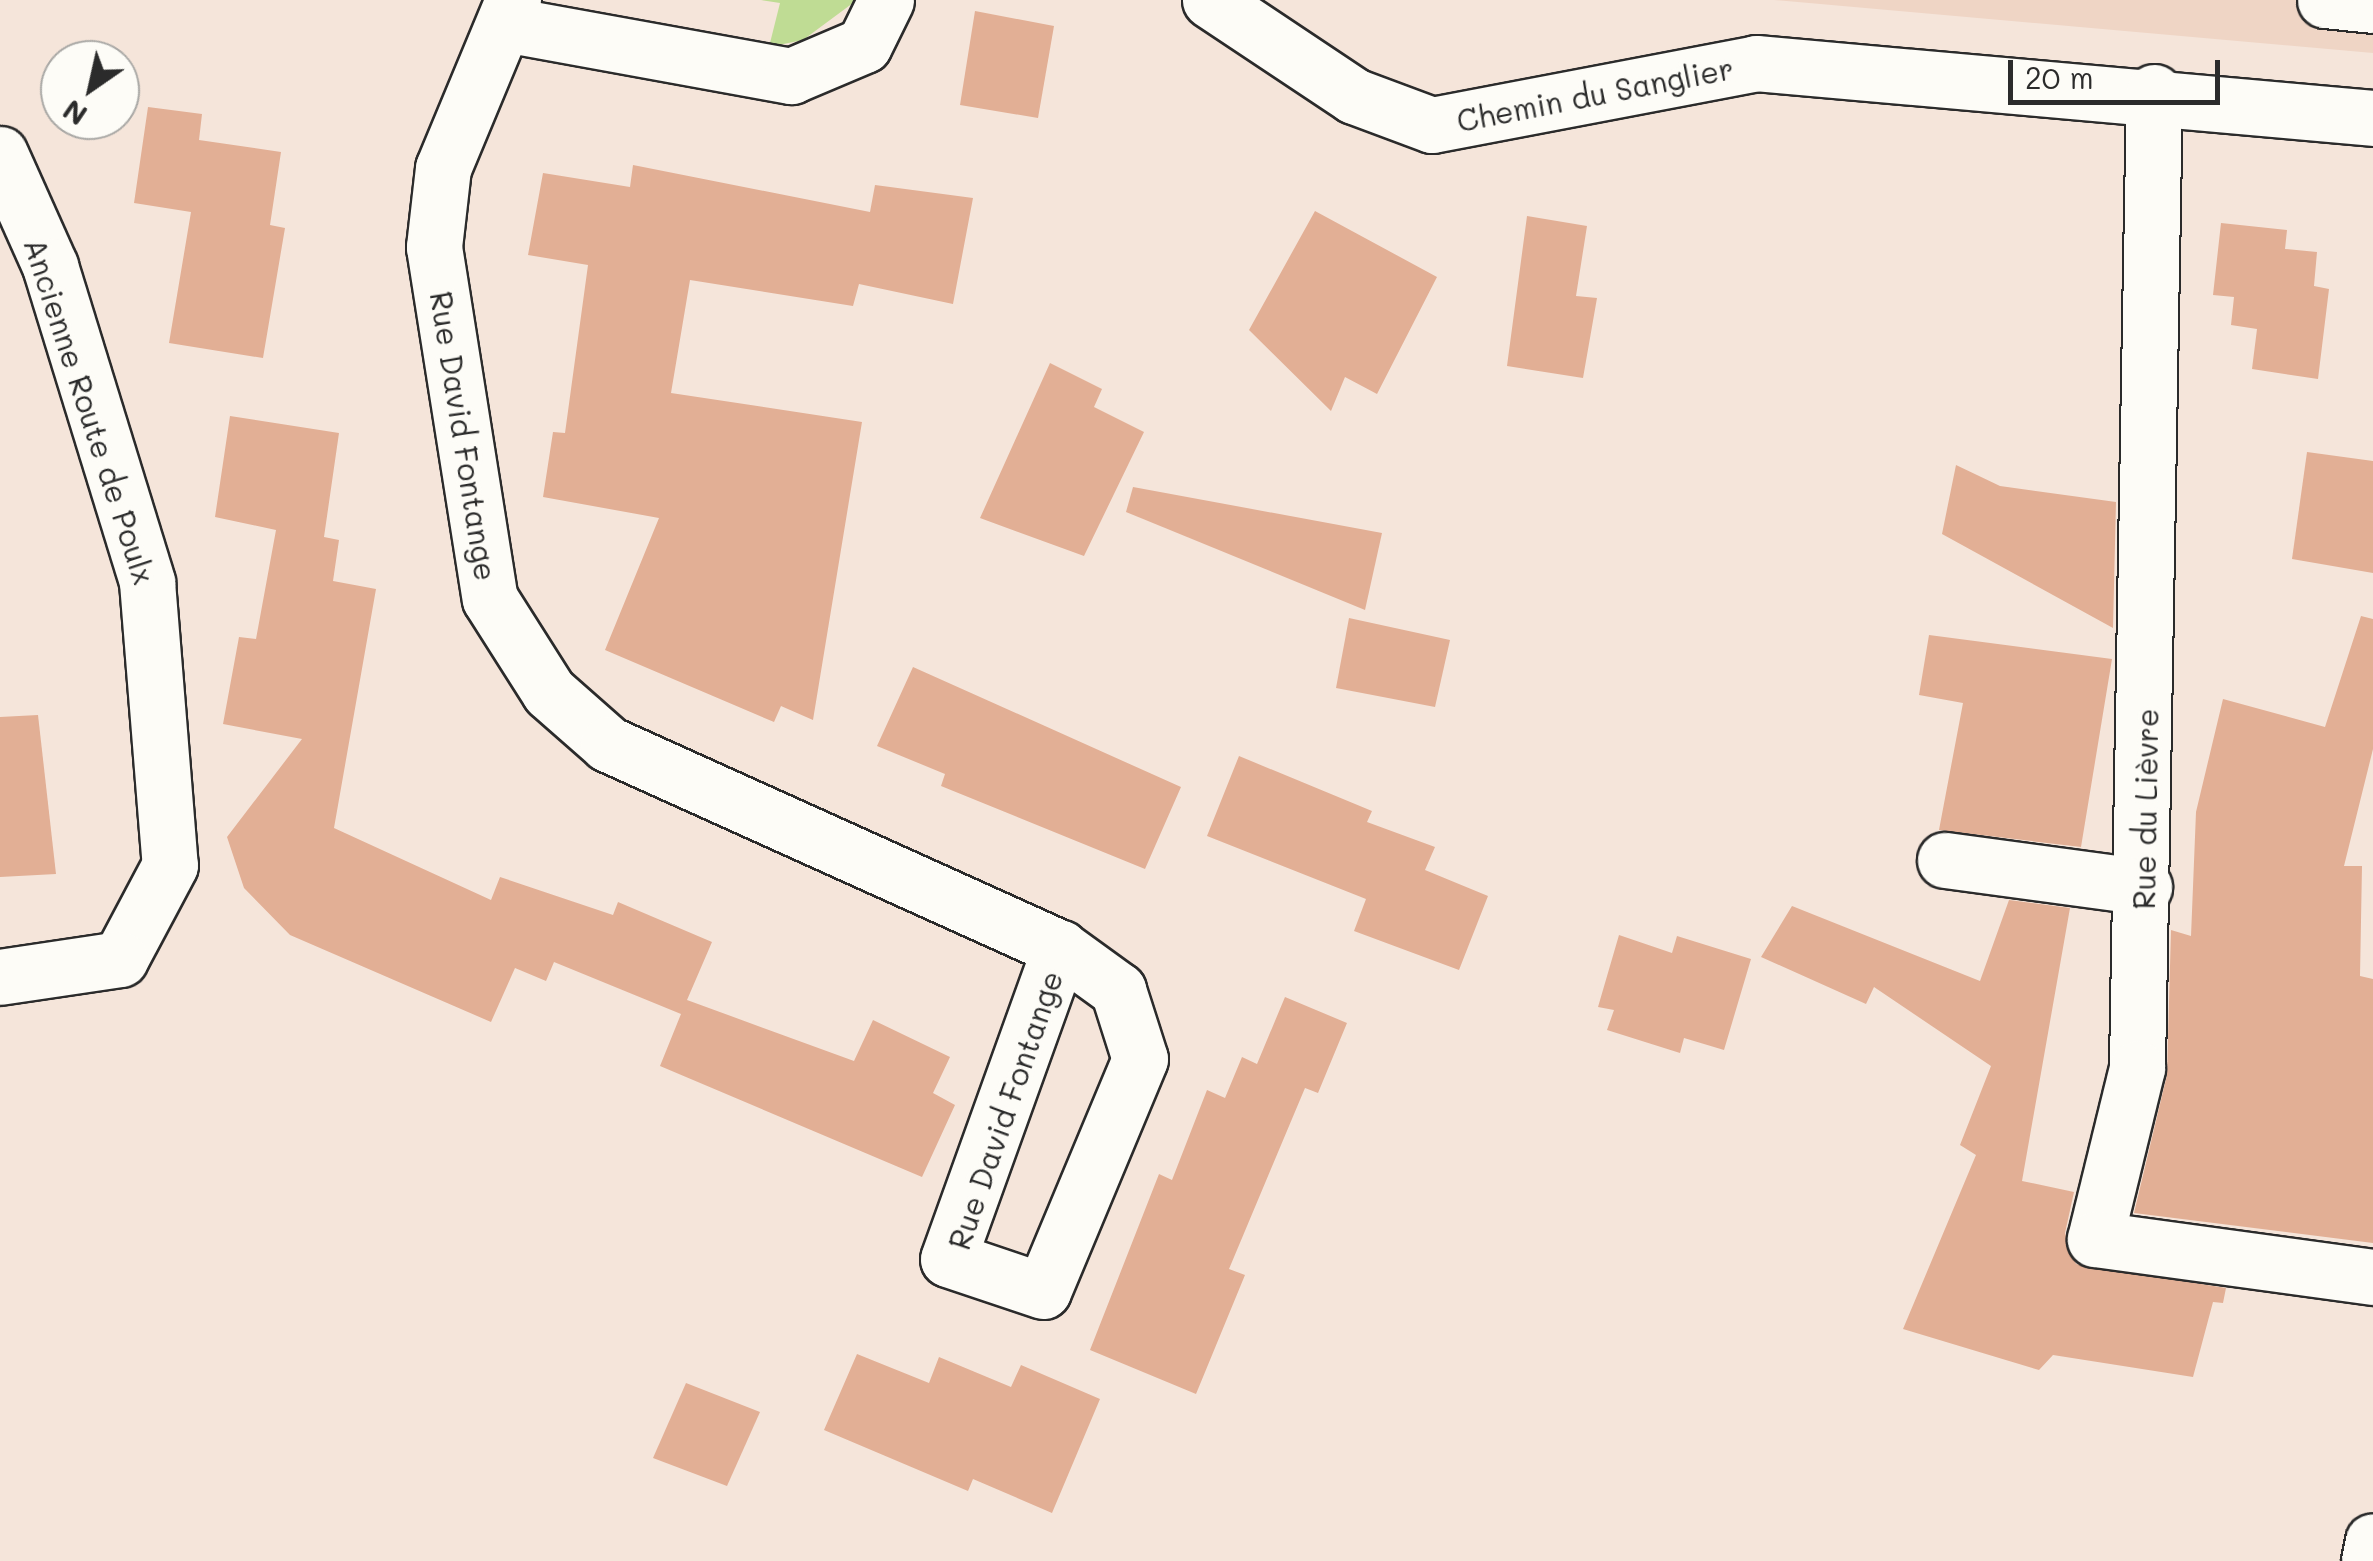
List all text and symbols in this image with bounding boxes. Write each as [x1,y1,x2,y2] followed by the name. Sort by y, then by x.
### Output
[40,40,140,140] north arrow
[2013,40,2226,102] scale bar
[1454,50,1736,138] street label: Chemin du Sanglier
[2025,57,2094,97] text: 20 m
[55,92,93,134] text: N
[17,234,163,588] street label: Ancienne Route de Poulx
[423,289,505,583] street label: Rue David Fontange
[2125,708,2165,910] street label: Rue du Lièvre
[940,966,1070,1254] street label: Rue David Fontange

